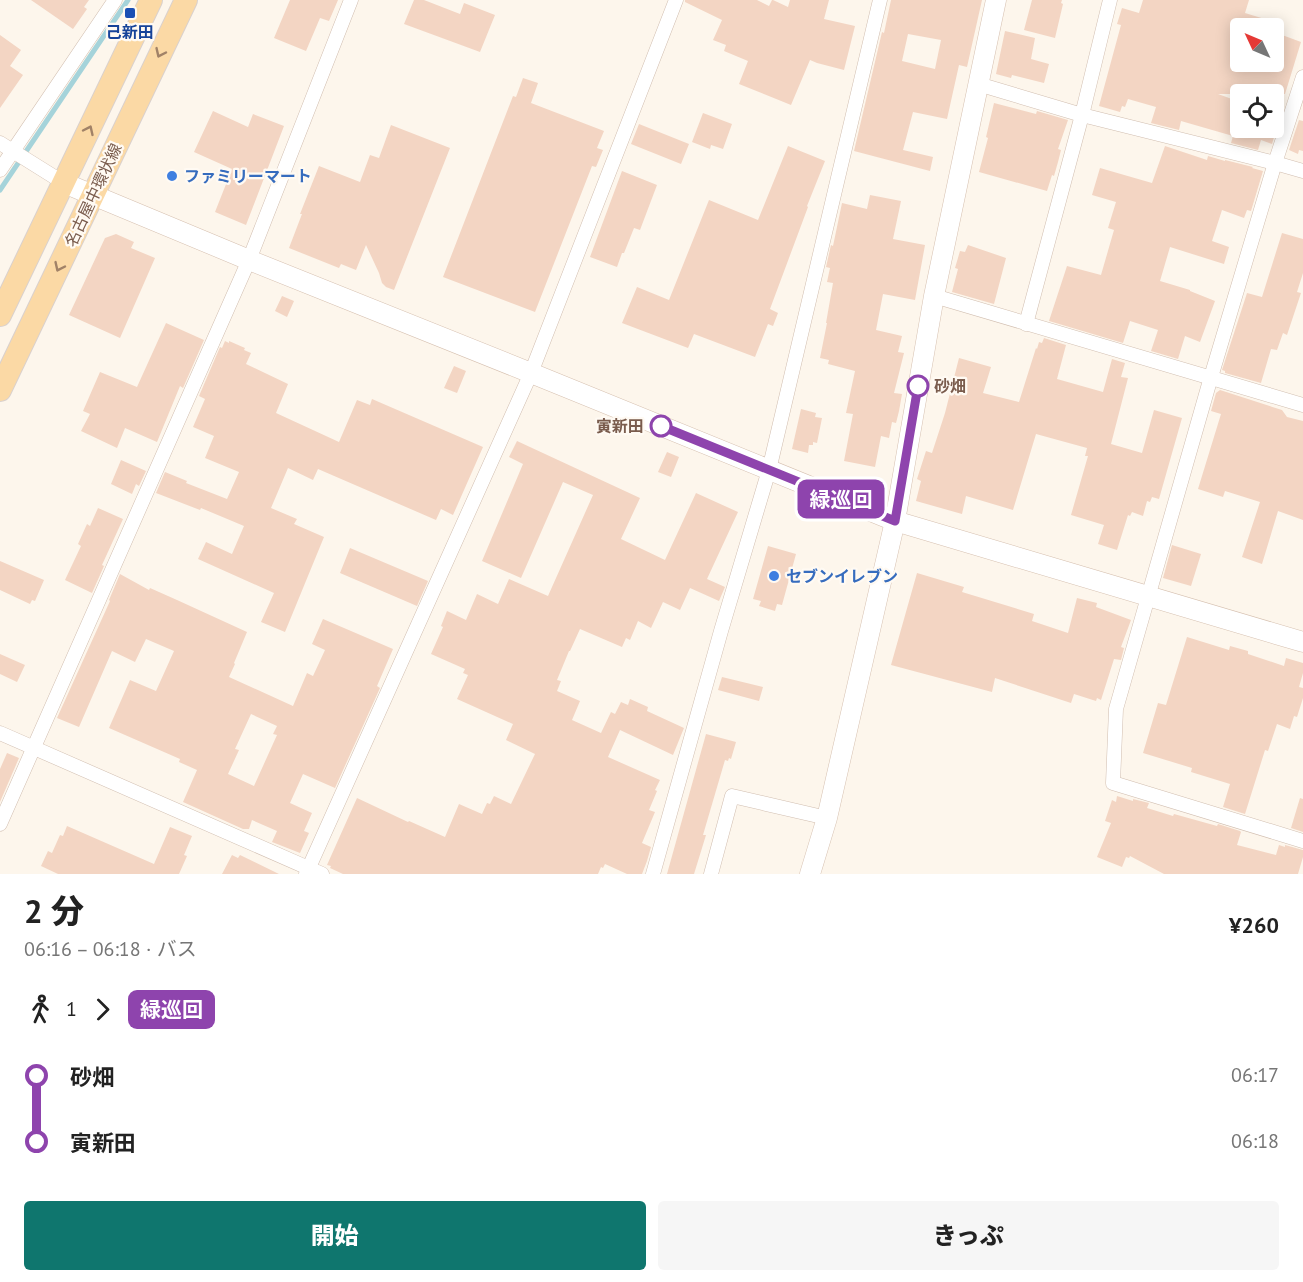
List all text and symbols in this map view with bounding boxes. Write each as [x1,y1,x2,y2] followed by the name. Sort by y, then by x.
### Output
[123,6,137,20] marker: 己新田
[1230,18,1284,72] north arrow
[1230,18,1284,138] map controls
[106,22,154,42] place label: 己新田
[156,46,168,57] one-way arrow
[1230,84,1284,138] button: locate
[82,126,94,137] one-way arrow
[60,140,126,250] street label: 名古屋中環状線
[184,166,312,186] place label: ファミリーマート
[165,169,179,183] marker: ファミリーマート
[54,260,66,271] one-way arrow
[907,375,929,397] marker: 砂畑
[934,376,966,396] place label: 砂畑
[650,415,672,437] marker: 寅新田
[596,416,644,436] place label: 寅新田
[806,480,876,518] line badge: 緑巡回
[810,486,873,513] text: 緑巡回
[786,566,898,586] place label: セブンイレブン
[767,569,781,583] marker: セブンイレブン
[24,889,84,932] text: 2 分
[1229,911,1279,939] text: ¥260
[24,936,197,962] text: 06:16 – 06:18 · バス
[24,993,57,1026] icon: walk
[86,993,119,1026] icon: forward
[66,996,77,1022] text: 1
[140,996,203,1023] text: 緑巡回
[1231,1062,1279,1088] text: 06:17
[70,1063,114,1091] text: 砂畑
[1231,1128,1279,1154] text: 06:18
[70,1129,136,1157] text: 寅新田
[24,1201,646,1270] button: 開始
[658,1201,1279,1270] button: きっぷ

